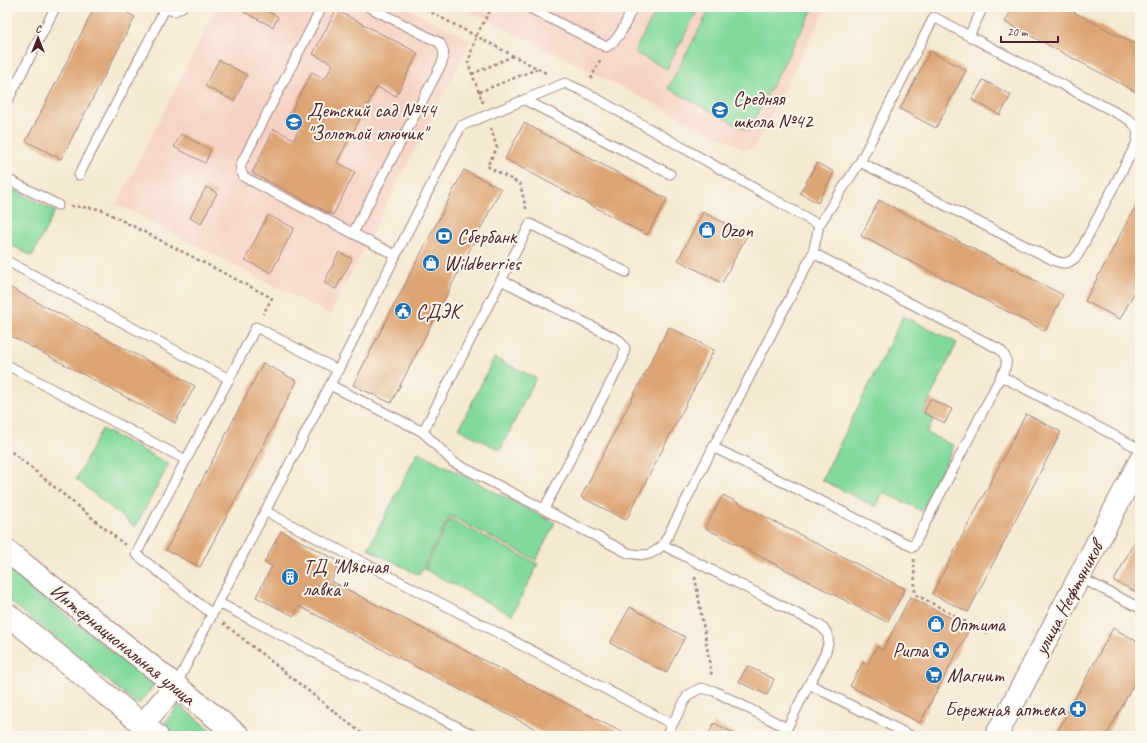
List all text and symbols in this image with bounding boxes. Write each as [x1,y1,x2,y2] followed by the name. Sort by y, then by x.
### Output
[18,18,58,58] north arrow
[1001,18,1058,44] scale bar
[35,21,42,35] text: С
[1007,24,1029,40] text: 20 m
[733,86,815,134] place label: Средняя школа №42
[307,98,438,146] place label: Детский сад №44 "Золотой ключик"
[710,100,730,120] school or university icon: Средняя школа №42
[284,112,304,132] school or university icon: Детский сад №44 "Золотой ключик"
[720,218,754,243] place label: Ozon
[697,220,717,240] shop icon: Ozon
[457,224,518,249] place label: Сбербанк
[434,226,454,246] bank icon: Сбербанк
[444,251,523,276] place label: Wildberries
[421,253,441,273] shop icon: Wildberries
[416,299,464,324] place label: СДЭК
[393,301,413,321] public building icon: СДЭК
[1028,533,1111,660] street label: улица Нефтяников
[303,554,390,602] place label: ТД "Мясная лавка"
[280,567,300,587] building icon: ТД "Мясная лавка"
[45,578,201,712] street label: Интернациональная улица
[949,612,1007,637] place label: Оптима
[926,614,946,634] shop icon: Оптима
[893,638,930,663] place label: Ригла
[931,640,951,660] pharmacy icon: Ригла
[947,663,1005,688] place label: Магнит
[924,665,944,685] supermarket icon: Магнит
[945,697,1066,722] place label: Бережная аптека
[1068,699,1088,719] pharmacy icon: Бережная аптека

